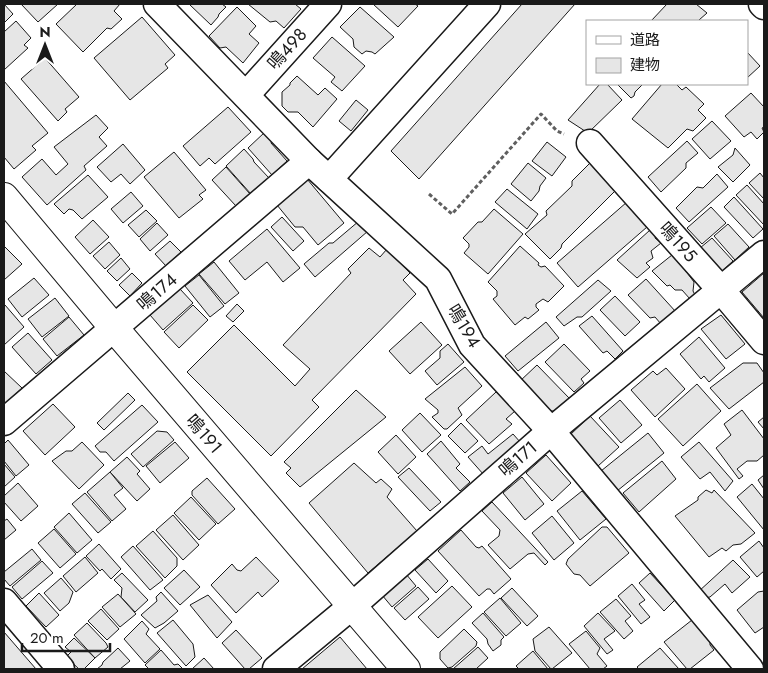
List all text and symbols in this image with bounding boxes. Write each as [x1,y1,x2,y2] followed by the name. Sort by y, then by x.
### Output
[20,20,70,70] north arrow
[586,20,748,85] legend
[39,22,51,42] text: N
[261,22,313,76] street label: 鳴498
[630,29,660,51] text: 道路
[630,54,660,76] text: 建物
[653,216,703,268] street label: 鳴195
[131,267,183,317] street label: 鳴174
[441,299,487,353] street label: 鳴194
[180,409,228,459] street label: 鳴191
[493,435,543,483] street label: 鳴171
[22,620,110,652] scale bar
[30,627,64,649] text: 20 m

